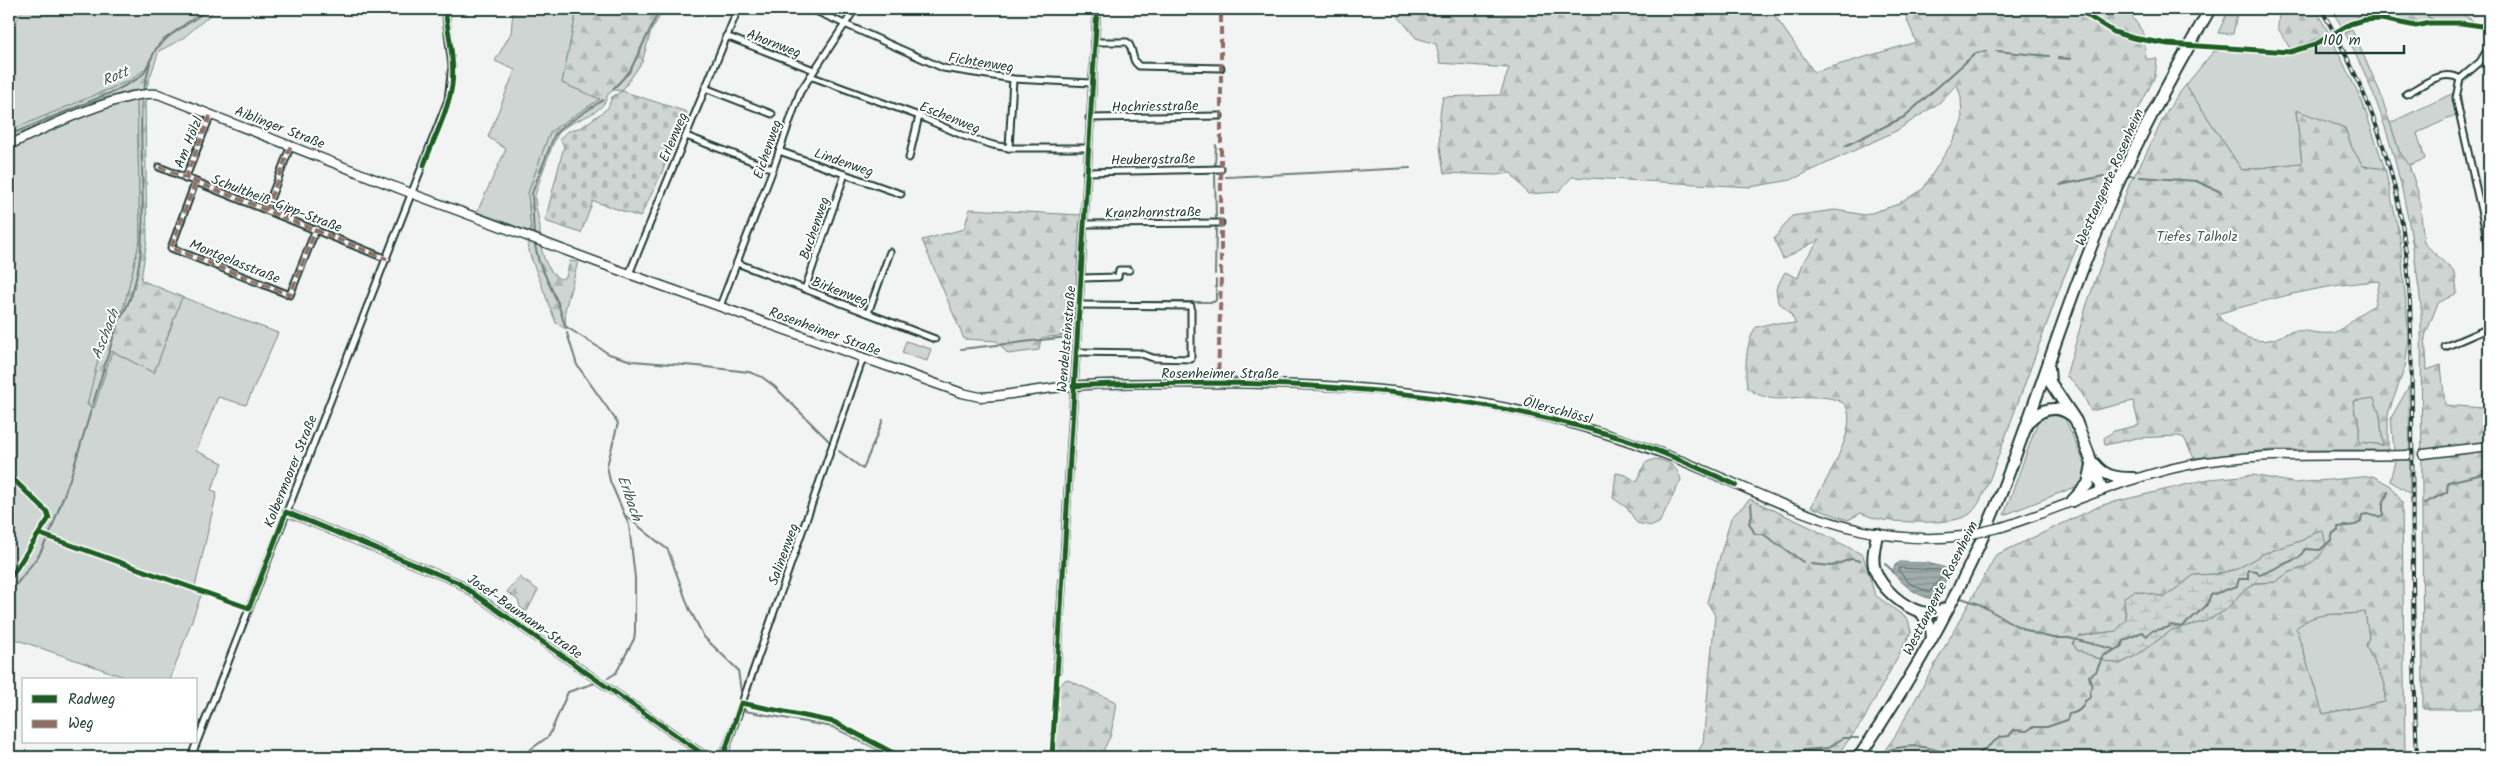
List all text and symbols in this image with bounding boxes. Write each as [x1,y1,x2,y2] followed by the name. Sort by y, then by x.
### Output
[2316,22,2403,54] scale bar
[743,23,804,64] street label: Ahornweg
[2323,29,2361,53] text: 100 m
[947,47,1015,79] street label: Fichtenweg
[98,60,135,93] water label: Rott
[1111,95,1199,119] street label: Hochriesstraße
[916,96,983,140] street label: Eschenweg
[231,101,329,156] street label: Aiblinger Straße
[2070,105,2150,250] street label: Westtangente Rosenheim
[654,109,694,166] street label: Erlenweg
[169,113,209,172] street label: Am Hölzl
[748,117,788,182] street label: Eichenweg
[811,143,876,183] street label: Lindenweg
[1111,148,1196,172] street label: Heubergstraße
[208,169,346,239] street label: Schultheiß-Gipp-Straße
[794,194,836,263] street label: Buchenweg
[1105,201,1202,225] street label: Kranzhornstraße
[2156,226,2238,248] park label: Tiefes Talholz
[186,234,284,290] street label: Montgelasstraße
[808,271,871,313] street label: Birkenweg
[1051,284,1083,393] street label: Wendelsteinstraße
[766,301,884,363] street label: Rosenheimer Straße
[85,304,127,363] water label: Aschach
[1161,363,1280,385] street label: Rosenheimer Straße
[1521,391,1596,431] street label: Öllerschlössl
[258,411,324,531] street label: Kolbermoorer Straße
[610,472,649,526] water label: Erlbach
[1897,517,1984,660] street label: Westtangente Rosenheim
[763,520,805,588] street label: Salinenweg
[462,569,587,665] street label: Josef-Baumann-Straße
[22,678,198,744] legend
[68,688,115,712] text: Radweg
[68,712,94,736] text: Weg

